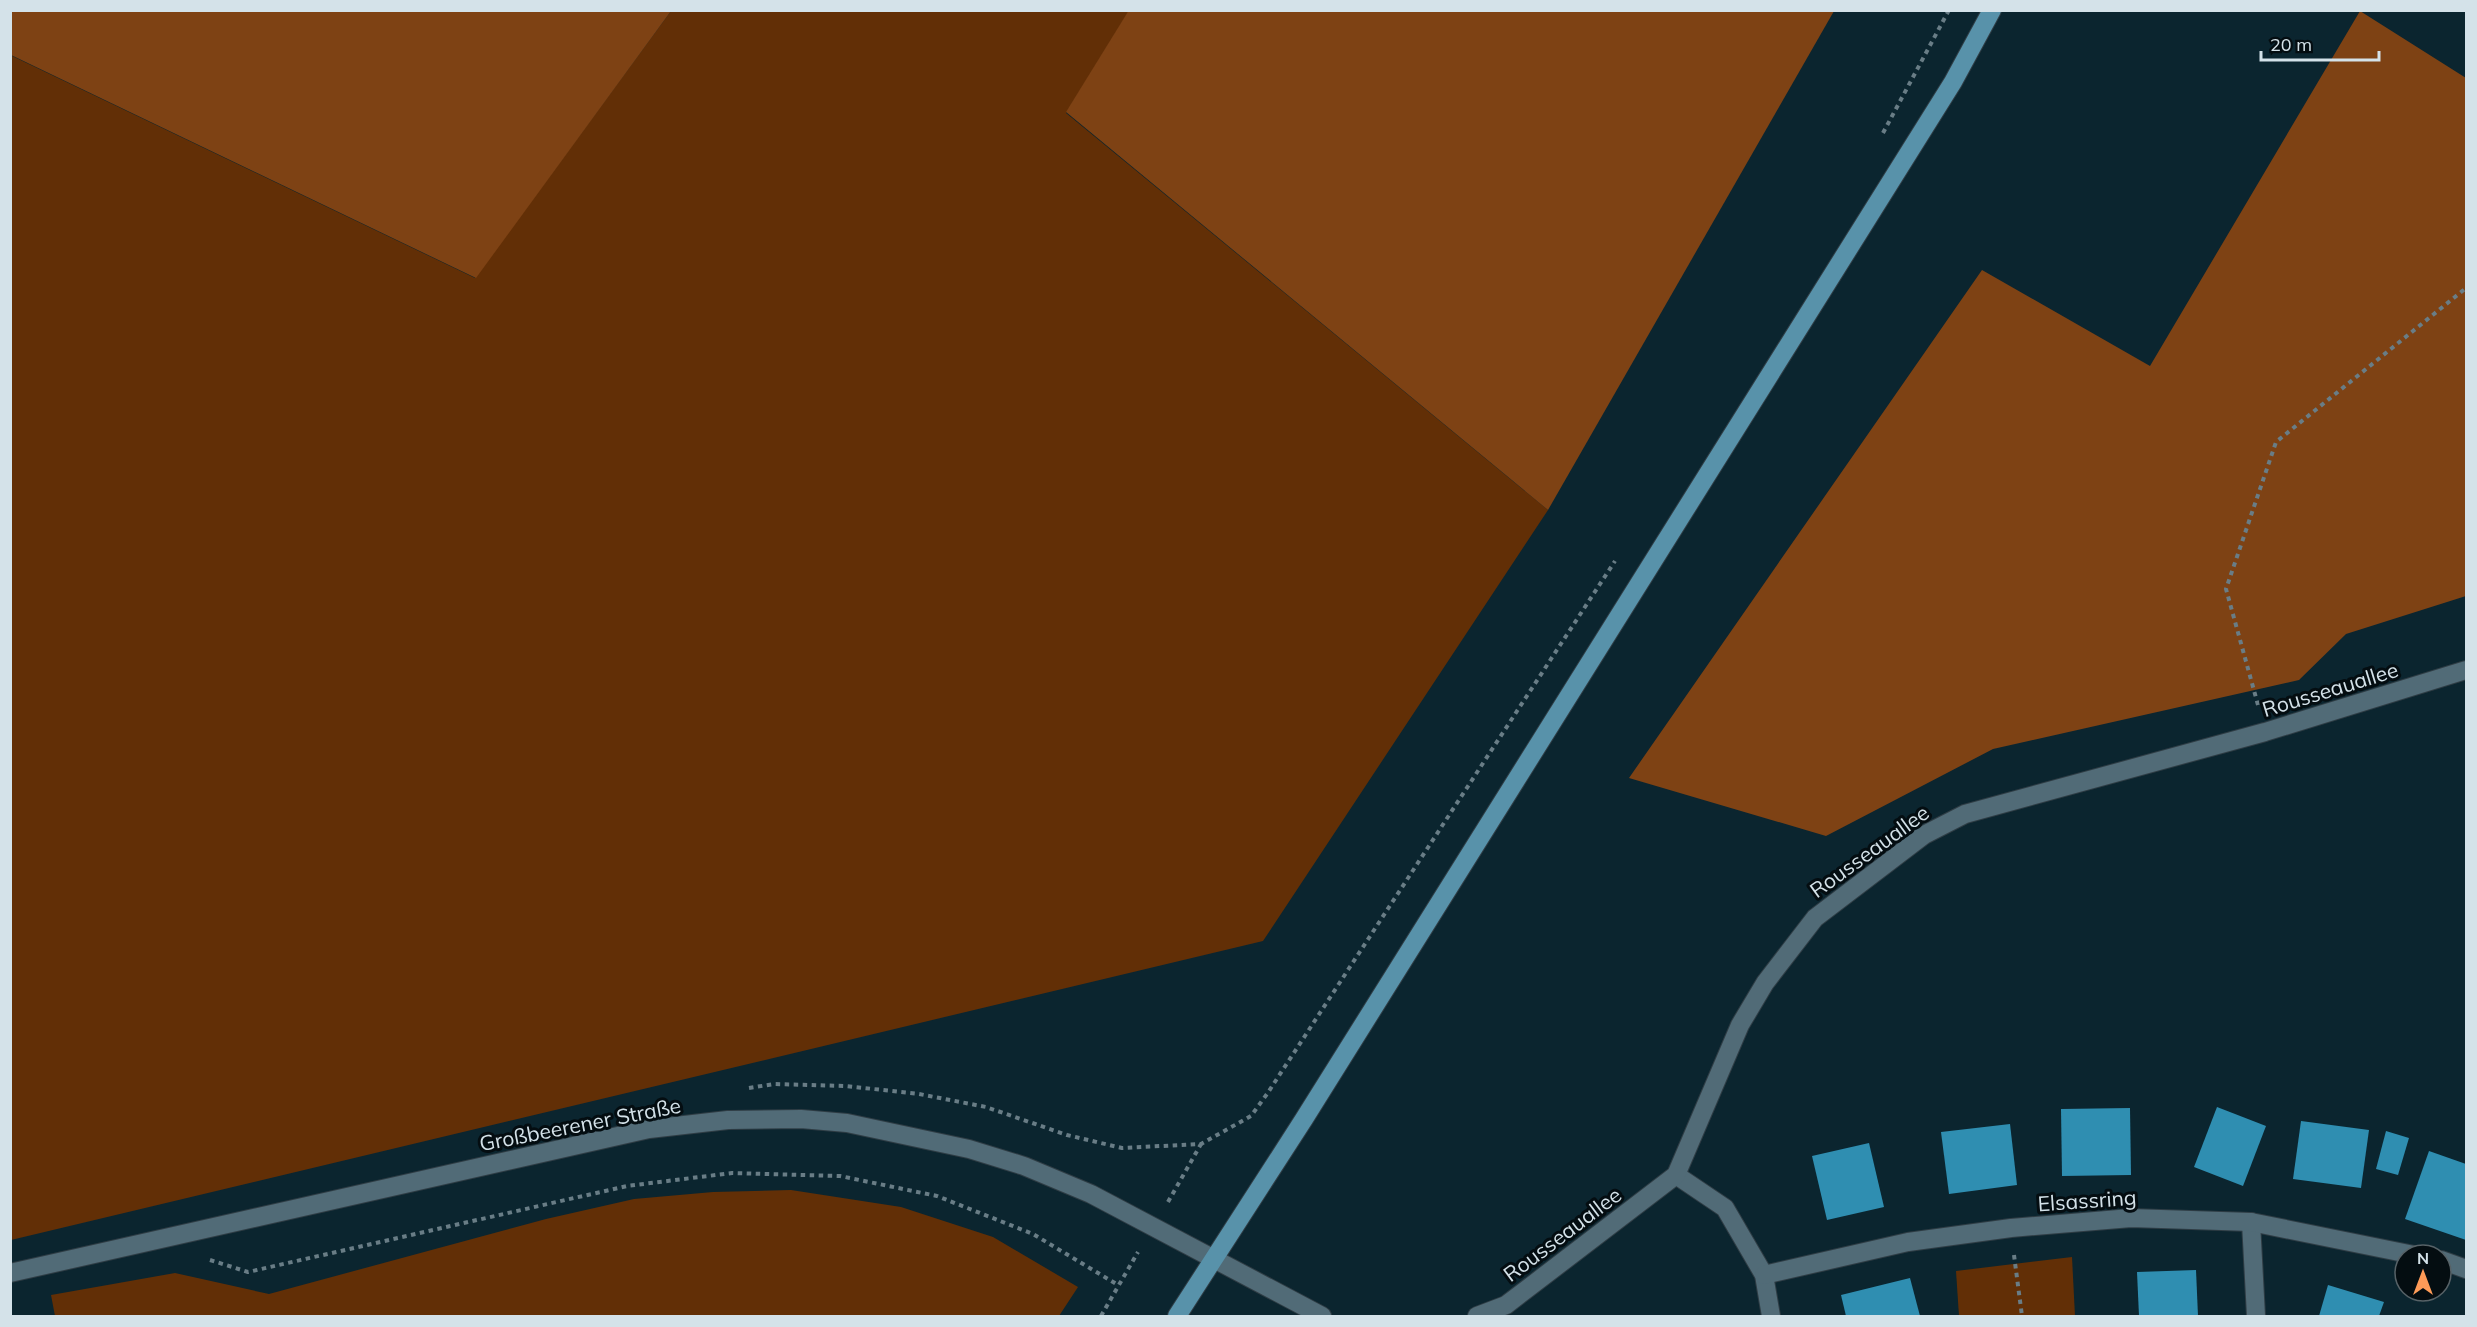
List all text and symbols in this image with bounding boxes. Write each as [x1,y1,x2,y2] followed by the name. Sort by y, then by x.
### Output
[2261,24,2380,62] scale bar
[2270,33,2312,56] text: 20 m
[2259,656,2401,722] street label: Rousseauallee
[1804,799,1934,903] street label: Rousseauallee
[477,1092,683,1156] street label: Großbeerener Straße
[1498,1181,1626,1287] street label: Rousseauallee
[2037,1184,2137,1216] street label: Elsassring
[2393,1243,2453,1303] north arrow
[2417,1248,2429,1268] text: N

